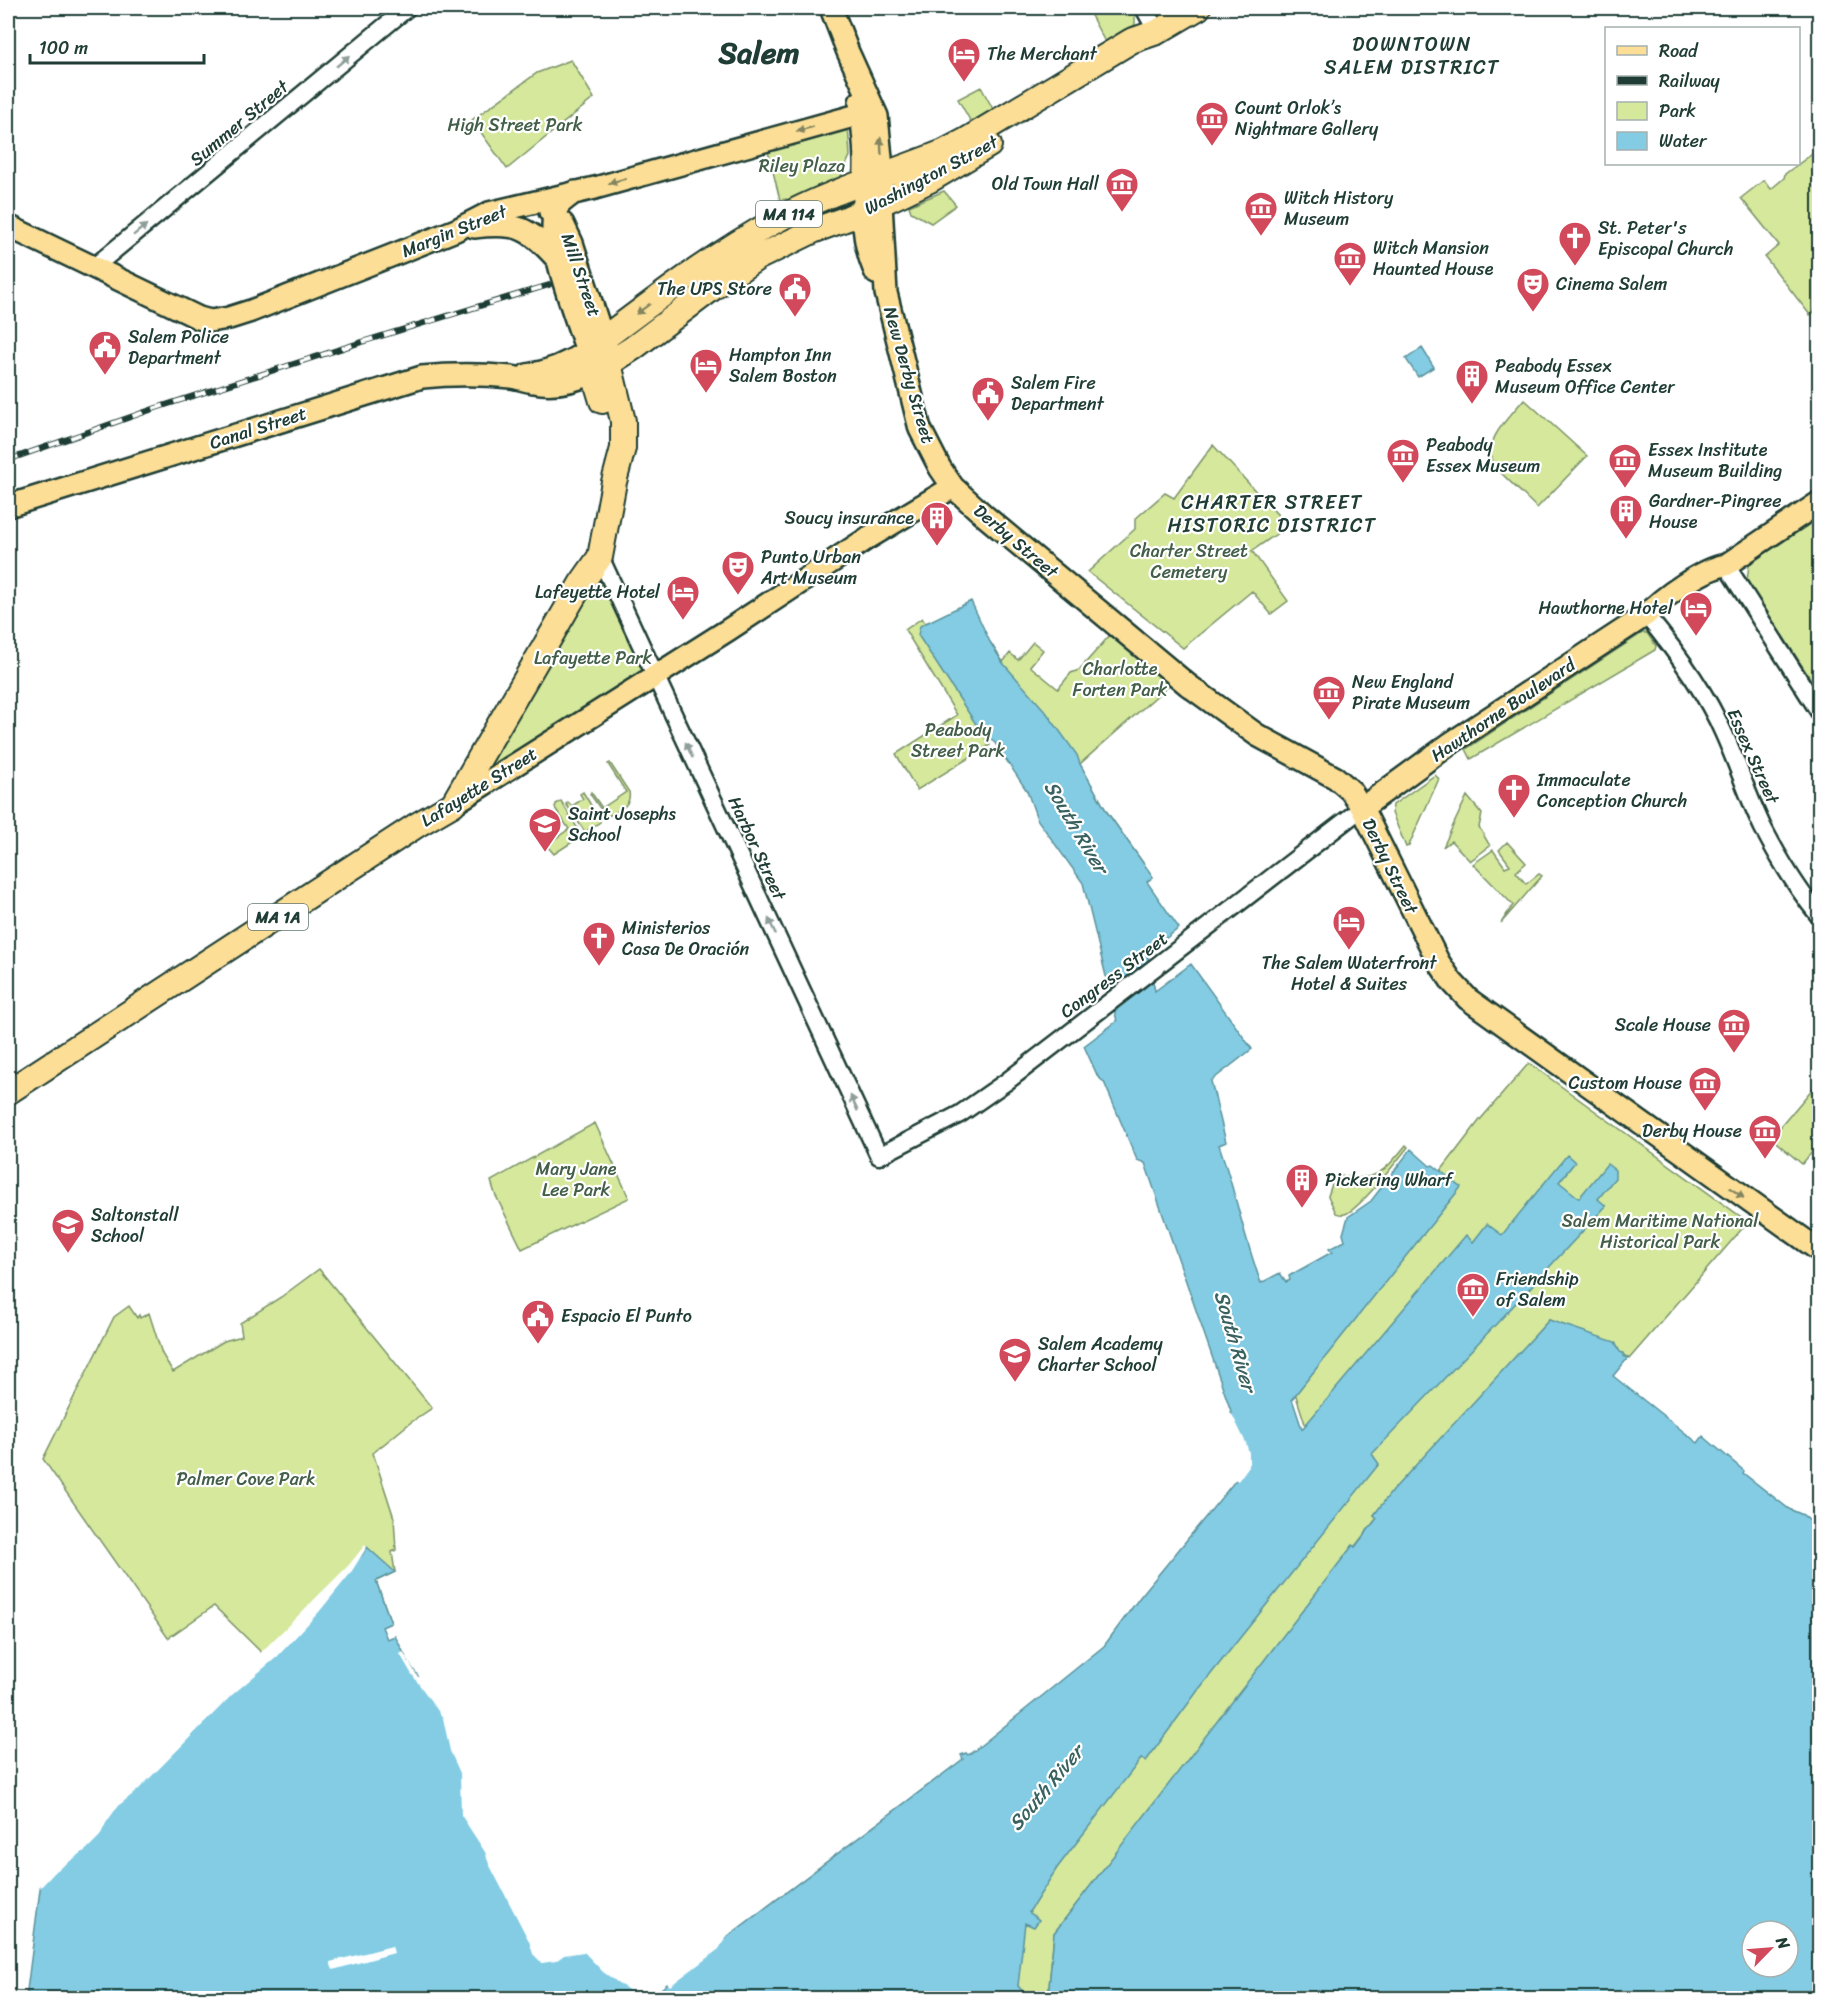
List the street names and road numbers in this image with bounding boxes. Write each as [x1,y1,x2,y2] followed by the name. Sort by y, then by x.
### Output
[182,71,296,174] street label: Summer Street
[858,126,1005,224] street label: Washington Street
[396,195,512,267] street label: Margin Street
[756,201,822,227] road number: MA 114
[552,229,610,321] street label: Mill Street
[874,303,944,447] street label: New Derby Street
[205,397,311,459] street label: Canal Street
[966,496,1066,587] street label: Derby Street
[1424,649,1583,771] street label: Hawthorne Boulevard
[1718,703,1789,810] street label: Essex Street
[414,738,544,836] street label: Lafayette Street
[719,791,795,906] street label: Harbor Street
[1353,813,1427,920] street label: Derby Street
[248,904,308,930] road number: MA 1A
[1053,923,1175,1027] street label: Congress Street

